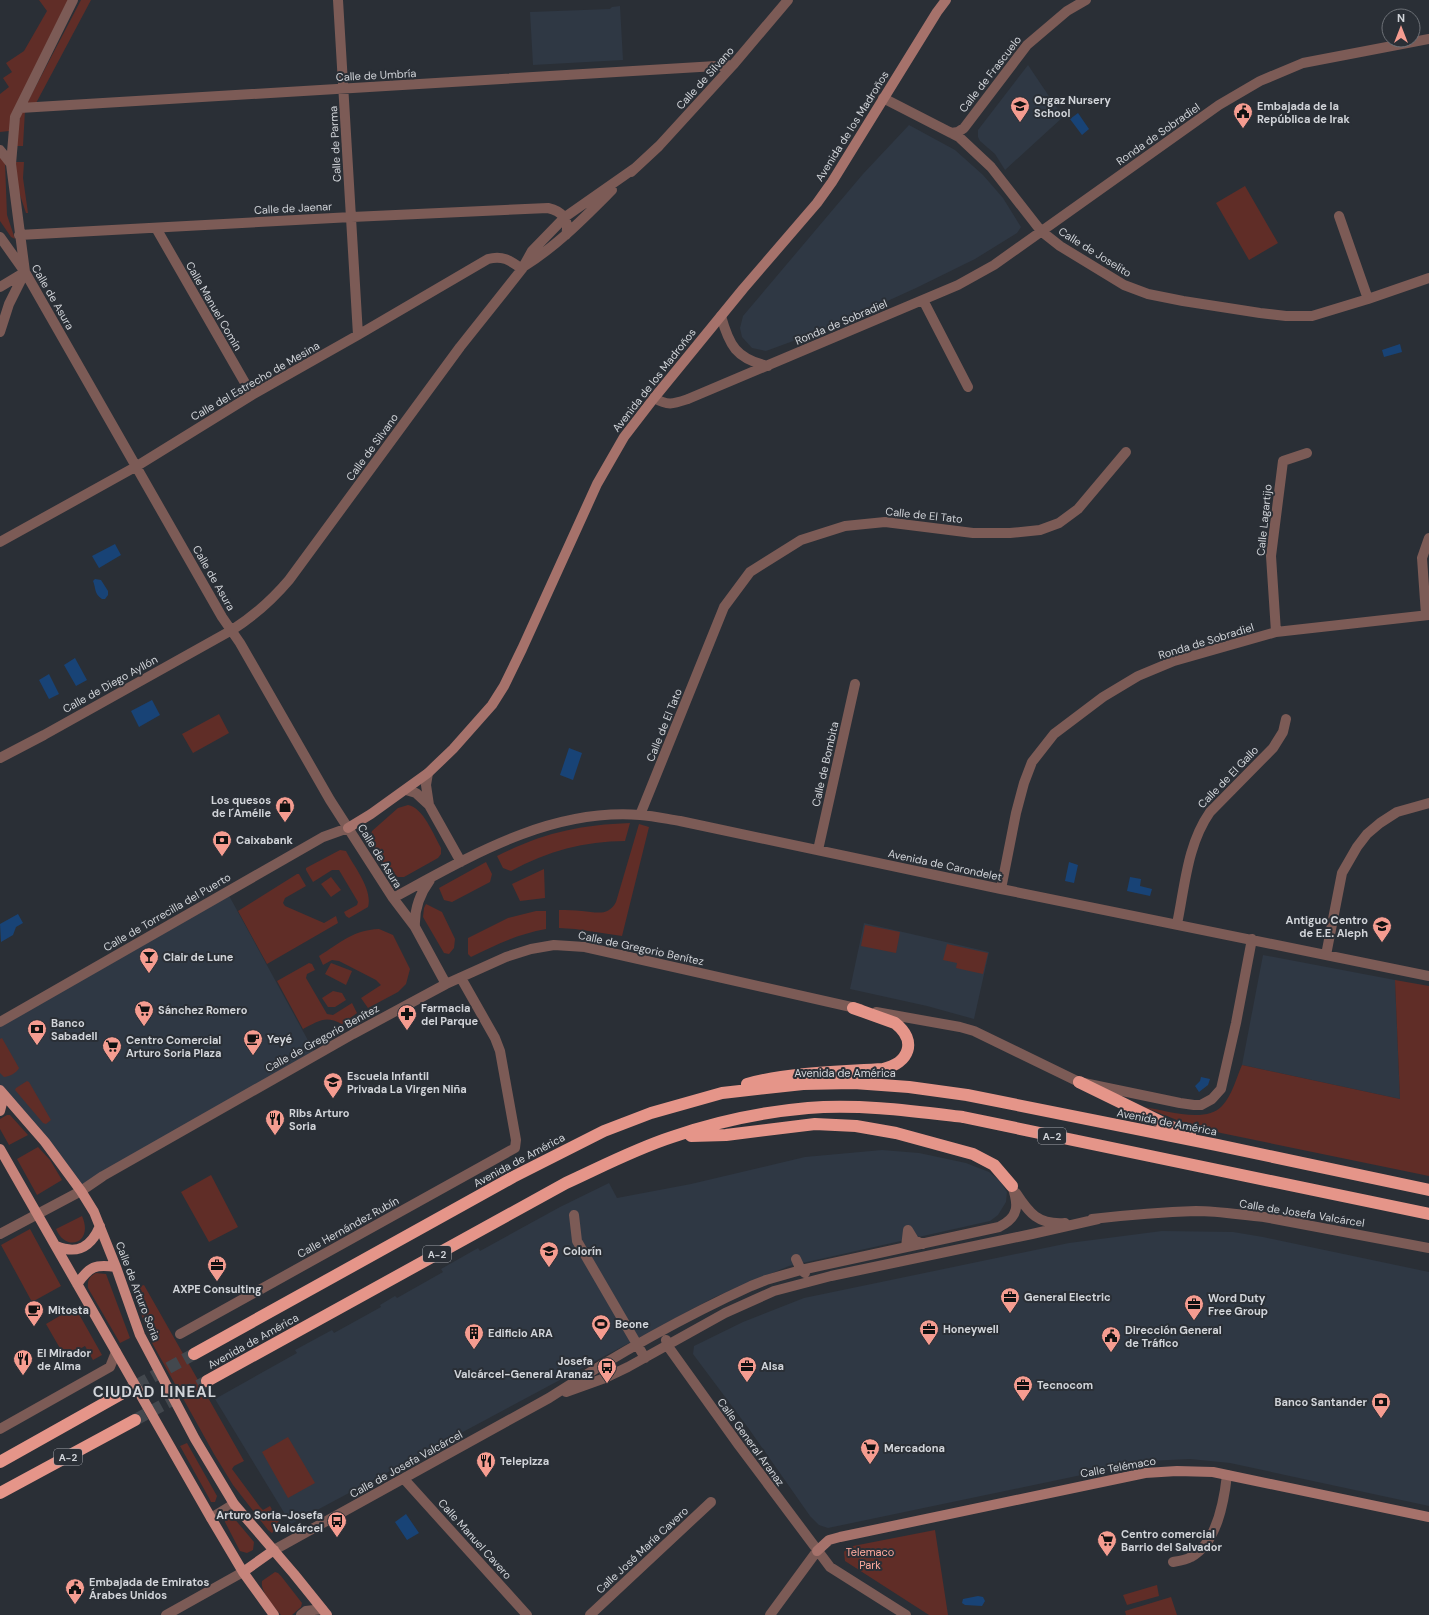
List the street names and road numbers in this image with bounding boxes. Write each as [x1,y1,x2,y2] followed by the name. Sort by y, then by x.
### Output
[956,33,1024,115] street label: Calle de Frascuelo
[673,44,737,112] street label: Calle de Silvano
[335,66,417,84] street label: Calle de Umbría
[812,68,892,184] street label: Avenida de los Madroños
[1113,100,1203,168] street label: Ronda de Sobradiel
[326,106,344,182] street label: Calle de Parma
[254,199,332,217] street label: Calle de Jaenar
[1056,224,1134,280] street label: Calle de Joselito
[183,259,245,353] street label: Calle Manuel Comín
[29,262,77,332] street label: Calle de Asura
[793,296,889,348] street label: Ronda de Sobradiel
[609,325,699,435] street label: Avenida de los Madroños
[188,338,322,424] street label: Calle del Estrecho de Mesina
[343,411,401,483] street label: Calle de Silvano
[1253,483,1275,557] street label: Calle Lagartijo
[885,504,963,526] street label: Calle de El Tato
[190,543,238,613] street label: Calle de Asura
[1157,620,1255,662] street label: Ronda de Sobradiel
[60,652,160,716] street label: Calle de Diego Ayllón
[643,686,685,764] street label: Calle de El Tato
[808,720,842,808] street label: Calle de Bombita
[1195,743,1261,811] street label: Calle de El Gallo
[355,821,405,891] street label: Calle de Asura
[887,846,1003,884] street label: Avenida de Carondelet
[101,870,233,954] street label: Calle de Torrecilla del Puerto
[577,928,705,968] street label: Calle de Gregorio Benítez
[263,1001,381,1075] street label: Calle de Gregorio Benítez
[794,1066,896,1080] street label: Avenida de América
[1116,1105,1218,1139] street label: Avenida de América
[1038,1128,1066,1144] road number: A-2
[471,1130,567,1190] street label: Avenida de América
[295,1193,401,1261] street label: Calle Hernández Rubín
[1238,1196,1366,1230] street label: Calle de Josefa Valcárcel
[113,1240,163,1342] street label: Calle de Arturo Soria
[423,1246,451,1262] road number: A-2
[205,1310,301,1372] street label: Avenida de América
[714,1395,788,1489] street label: Calle General Aranaz
[347,1427,465,1501] street label: Calle de Josefa Valcárcel
[54,1449,82,1465] road number: A-2
[1079,1453,1157,1481] street label: Calle Telémaco
[435,1496,515,1582] street label: Calle Manuel Cavero
[593,1504,691,1596] street label: Calle José María Cavero

